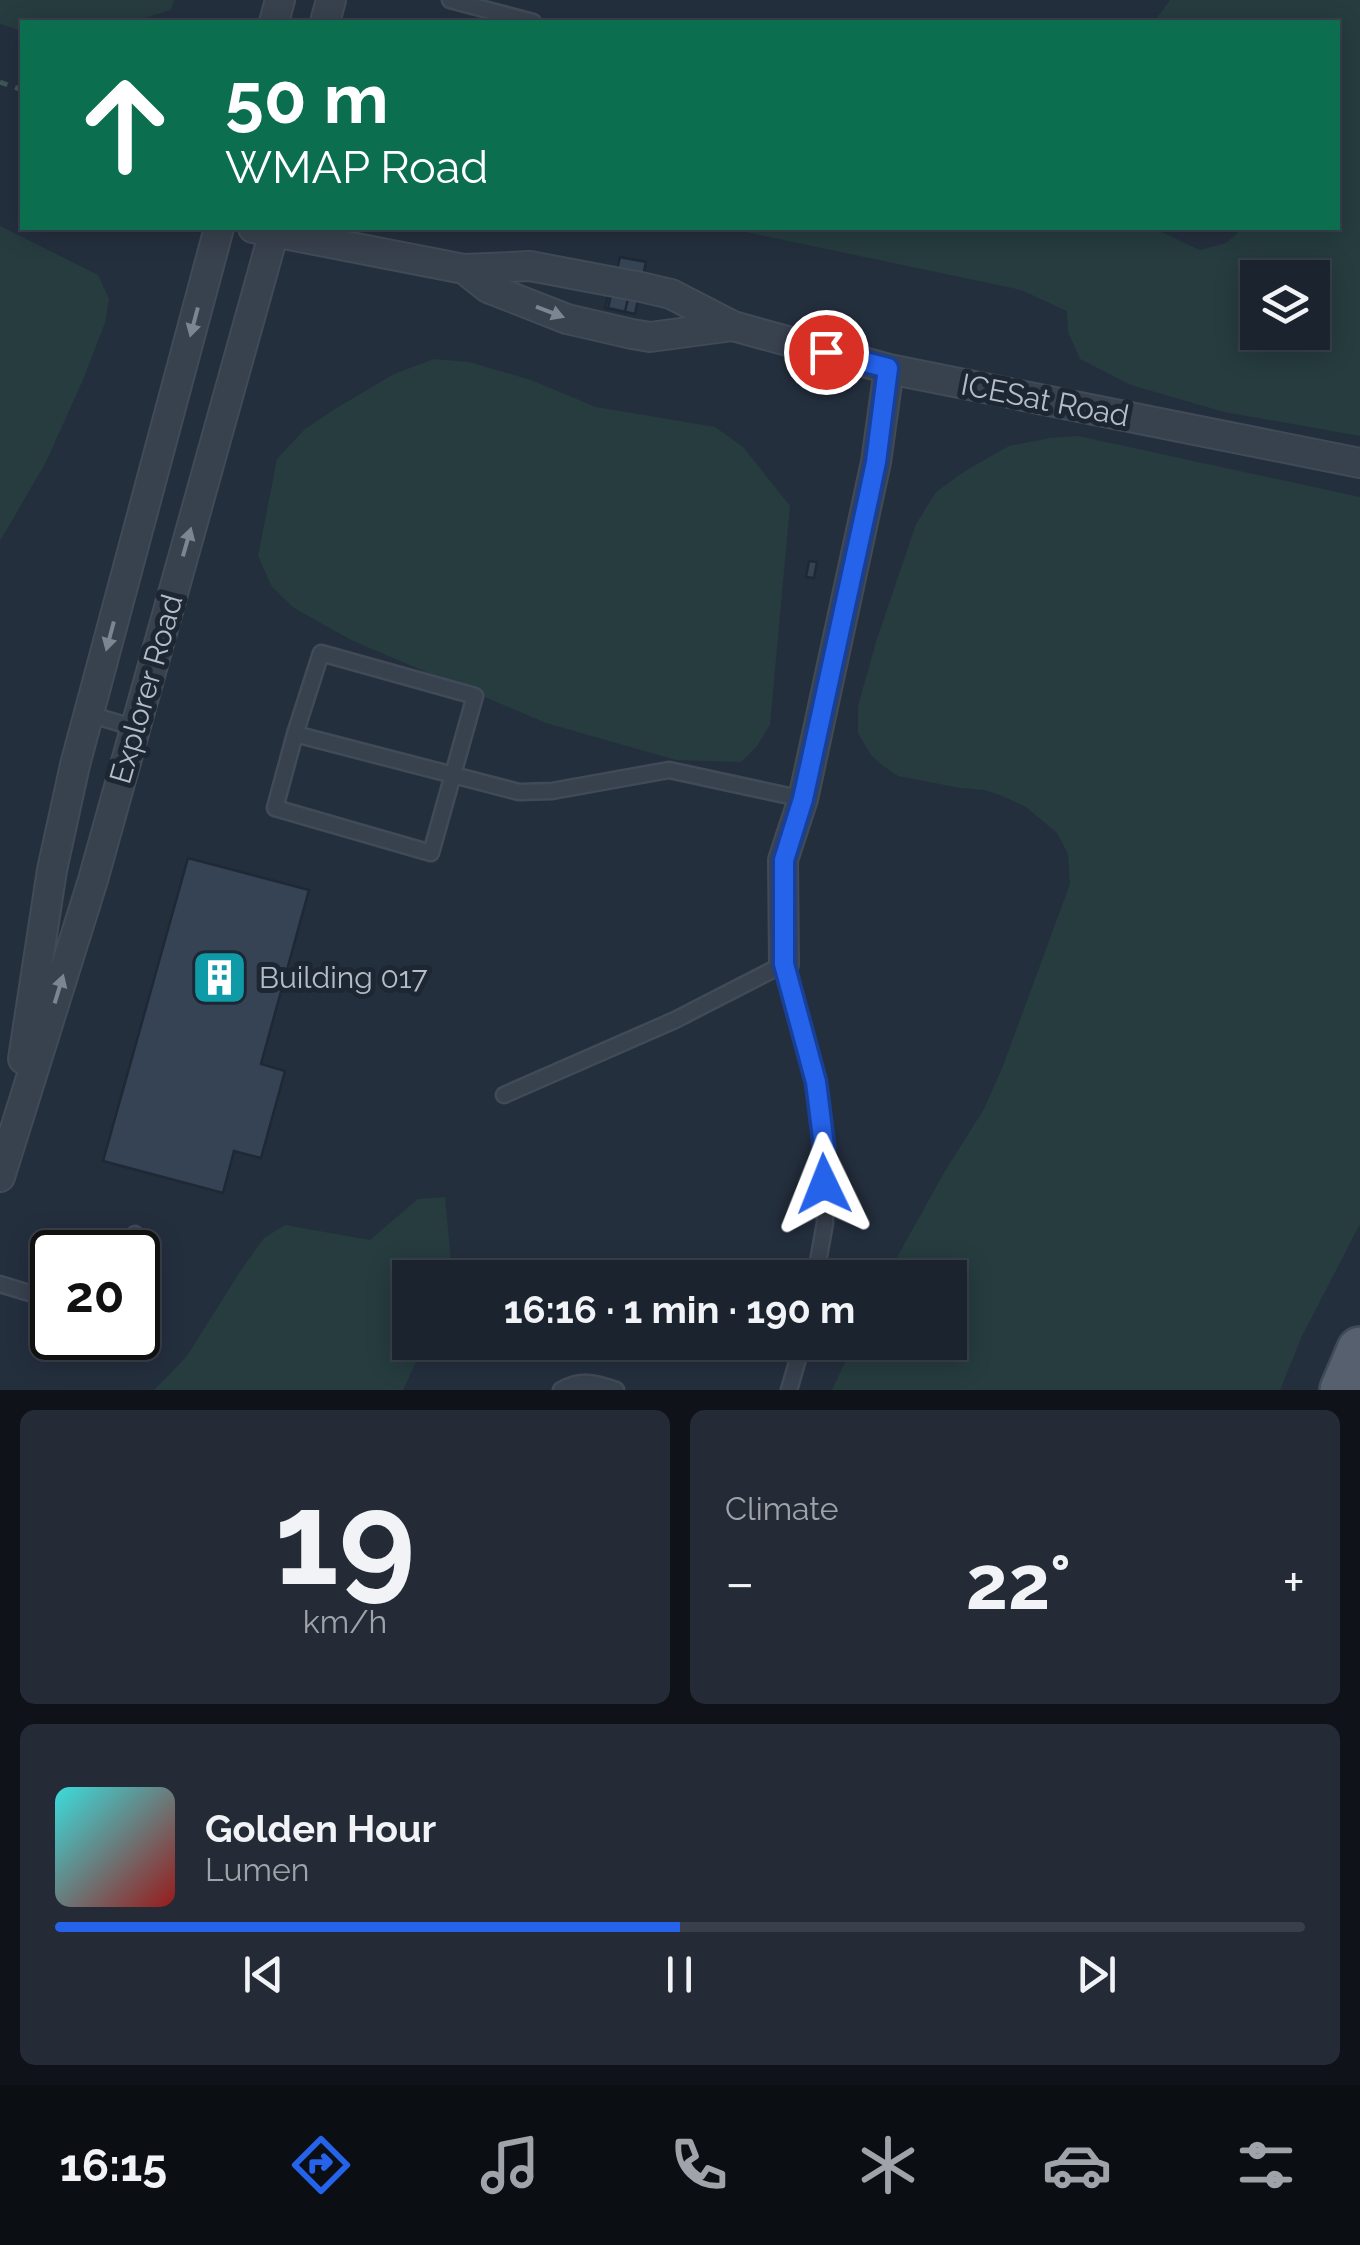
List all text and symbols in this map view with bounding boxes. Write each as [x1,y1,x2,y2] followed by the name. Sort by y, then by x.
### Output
[225,57,389,139] text: 50 m
[60,60,190,190] icon: ahead
[225,141,488,194] text: WMAP Road
[1240,260,1330,350] map controls
[1240,260,1330,350] button: layers
[536,305,566,321] one-way arrow
[185,307,201,338] one-way arrow
[784,310,869,395] pin
[799,325,854,380] icon: arrive
[958,367,1132,433] street label: ICESat Road
[180,526,195,557] one-way arrow
[102,590,190,788] street label: Explorer Road
[101,621,117,652] one-way arrow
[190,947,250,1007] building icon: Building 017
[259,960,427,995] place label: Building 017
[52,974,67,1004] one-way arrow
[772,1132,876,1236] position arrow
[30,1230,160,1360] speed limit sign: 20
[504,1287,855,1332] text: 16:16 · 1 min · 190 m
[275,1462,415,1614] text: 19
[725,1490,839,1527] text: Climate
[966,1538,1071,1627] text: 22°
[725,1550,755,1615] text: −
[1282,1550,1305,1615] text: +
[303,1603,387,1640] text: km/h
[205,1806,436,1851] text: Golden Hour
[205,1851,309,1888] text: Lumen
[236,1947,291,2002] icon: previous
[652,1947,707,2002] icon: pause
[1069,1947,1124,2002] icon: next
[286,2130,356,2200] icon: directions
[475,2130,545,2200] icon: music
[664,2130,734,2200] icon: phone
[853,2130,923,2200] icon: climate
[1042,2130,1112,2200] icon: car
[1231,2130,1301,2200] icon: filters
[59,2139,167,2192] text: 16:15

